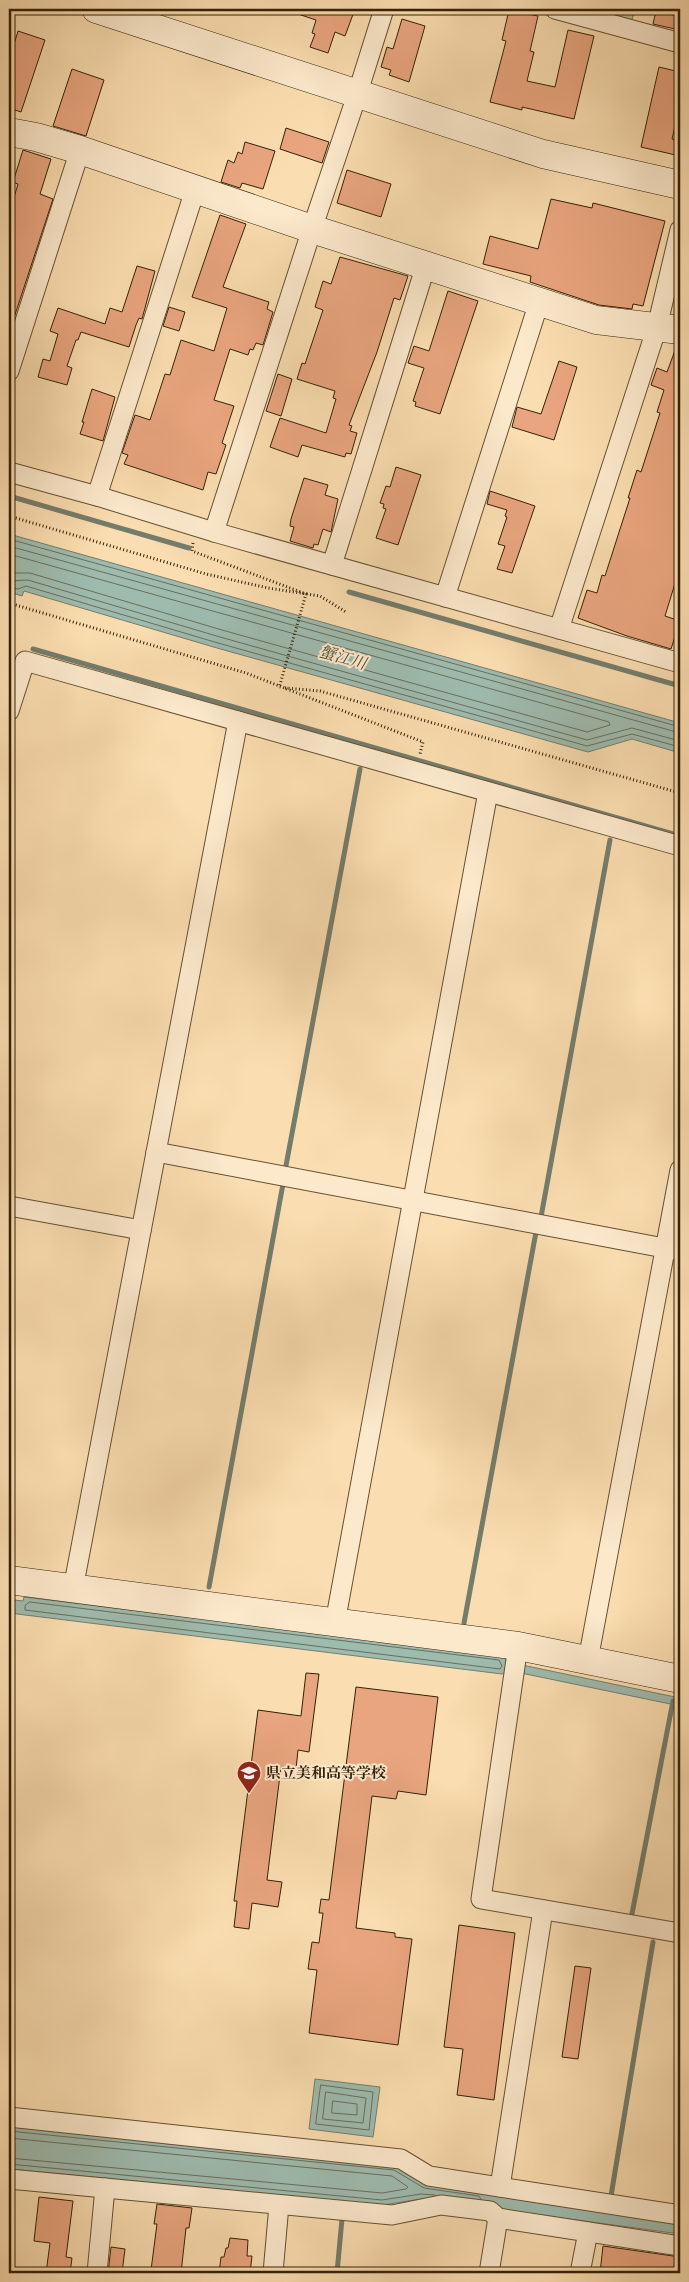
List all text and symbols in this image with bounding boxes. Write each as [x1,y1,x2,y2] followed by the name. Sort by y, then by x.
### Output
[317,642,370,674] water label: 蟹江川
[236,1760,262,1794] school or university icon: 県立美和高等学校
[266,1764,386,1782] place label: 県立美和高等学校

